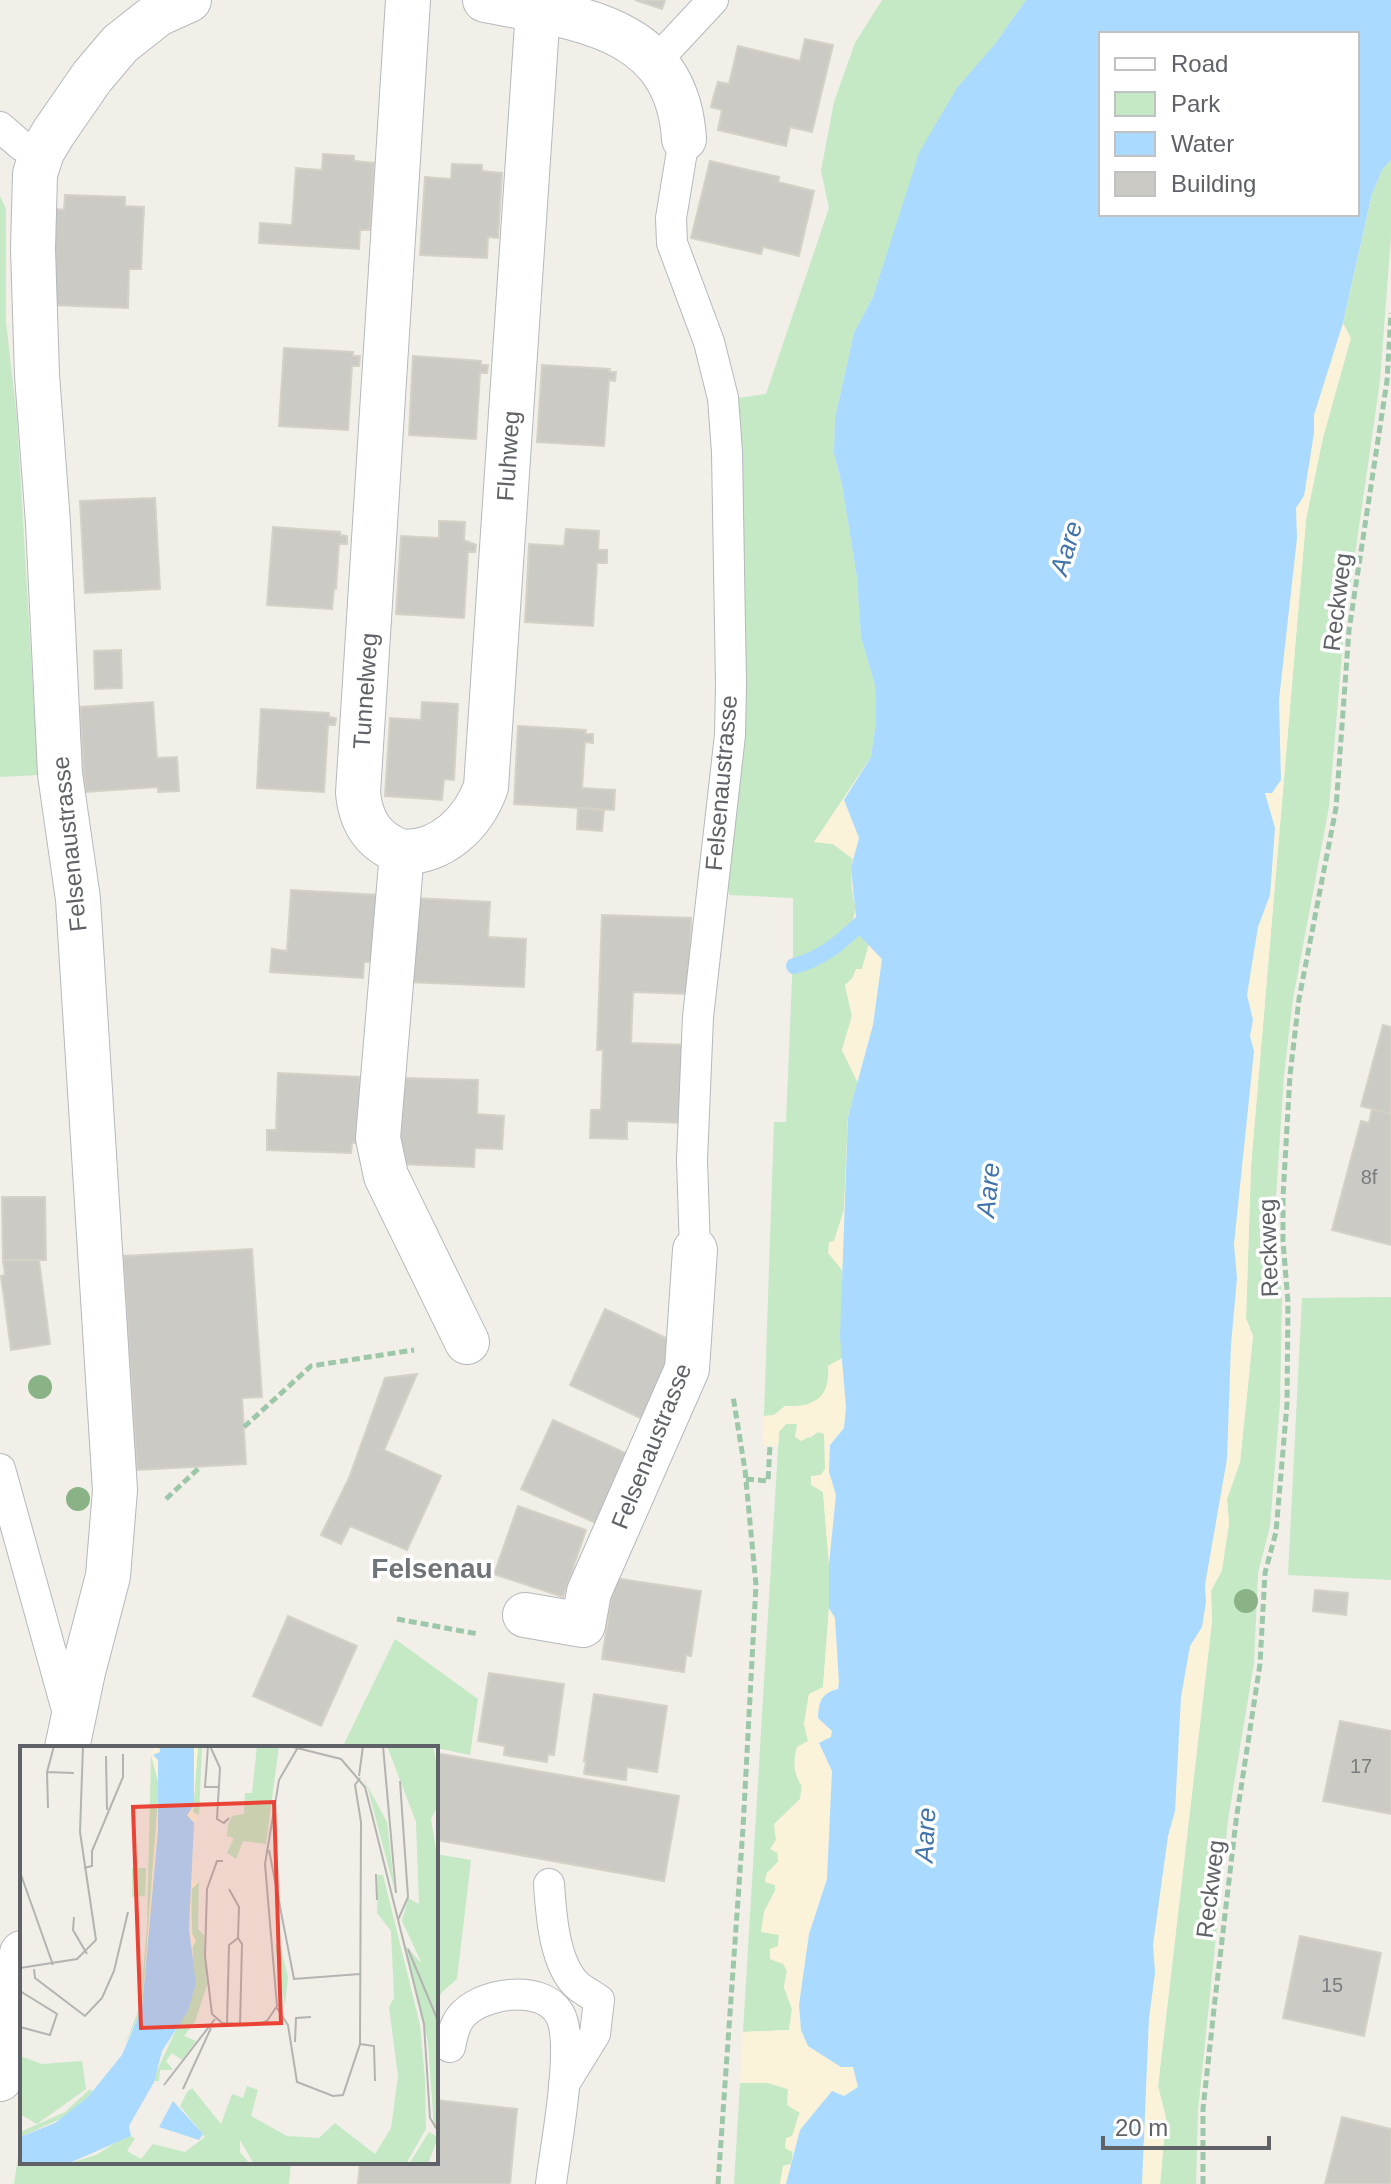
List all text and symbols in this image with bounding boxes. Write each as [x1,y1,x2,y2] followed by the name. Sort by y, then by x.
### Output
[1099,32,1359,216] legend
[1171,50,1228,77] text: Road
[1171,90,1221,117] text: Park
[1171,130,1234,157] text: Water
[1171,170,1256,197] text: Building
[491,410,525,502] street label: Fluhweg
[1043,517,1088,581] water label: Aare
[1318,551,1356,653] street label: Reckweg
[347,632,383,750] street label: Tunnelweg
[700,694,742,872] street label: Felsenaustrasse
[46,755,92,933] street label: Felsenaustrasse
[970,1161,1006,1221] water label: Aare
[1361,1166,1378,1188] house number: 8f
[1253,1198,1283,1298] street label: Reckweg
[606,1359,696,1533] street label: Felsenaustrasse
[371,1553,493,1584] district label: Felsenau
[20,1746,438,2164] inset map
[1350,1755,1372,1777] house number: 17
[908,1807,941,1865] water label: Aare
[1191,1838,1229,1940] street label: Reckweg
[1321,1974,1343,1996] house number: 15
[1103,2100,1269,2150] scale bar
[1115,2114,1168,2141] text: 20 m

